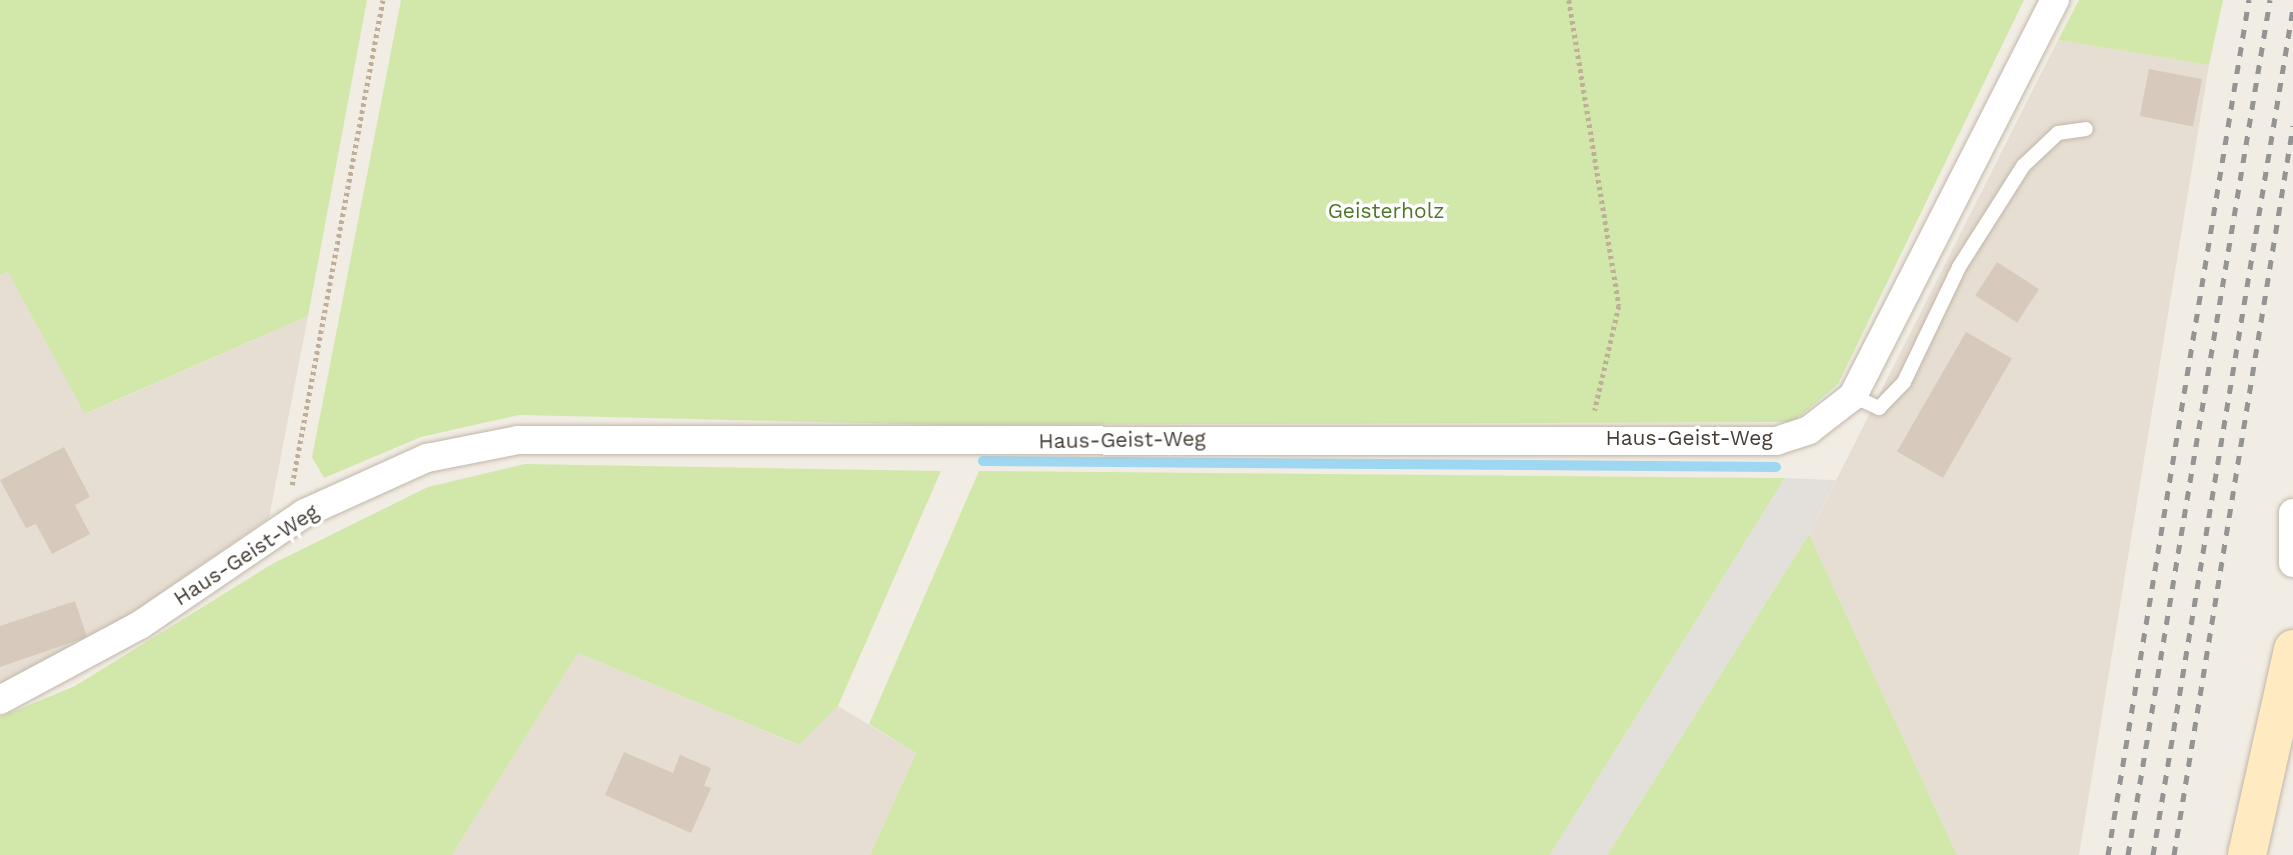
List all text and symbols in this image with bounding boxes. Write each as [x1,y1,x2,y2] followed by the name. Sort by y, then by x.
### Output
[1328,198,1444,224] park label: Geisterholz
[1605,425,1773,451] street label: Haus-Geist-Weg
[1038,426,1206,454] street label: Haus-Geist-Weg
[169,499,323,611] street label: Haus-Geist-Weg

